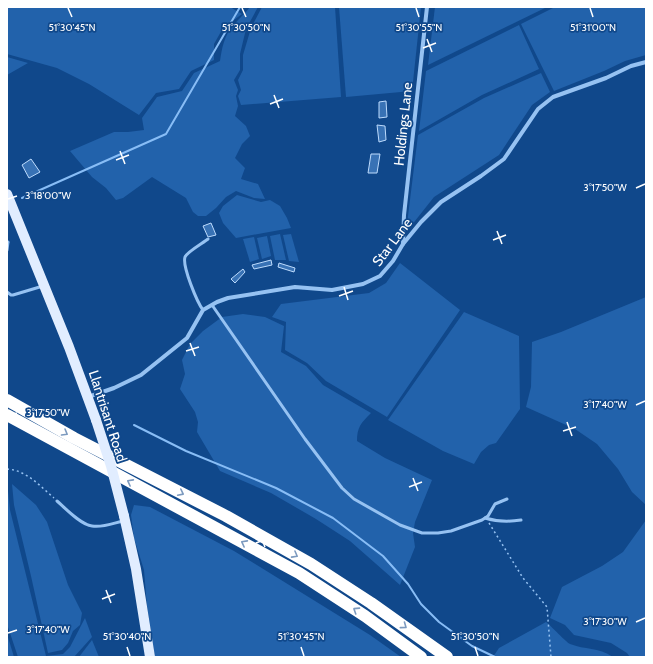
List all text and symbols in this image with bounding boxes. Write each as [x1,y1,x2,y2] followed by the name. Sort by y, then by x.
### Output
[49,21,95,34] text: 51°30'45"N
[222,21,270,34] text: 51°30'50"N
[396,21,442,34] text: 51°30'55"N
[570,21,616,34] text: 51°31'00"N
[390,81,416,167] street label: Holdings Lane
[583,181,627,194] text: 3°17'50"W
[25,189,72,202] text: 3°18'00"W
[368,214,416,270] street label: Star Lane
[85,368,131,464] street label: Llantrisant Road
[583,398,627,411] text: 3°17'40"W
[26,406,70,419] text: 3°17'50"W
[61,429,68,436] one-way arrow
[126,479,134,486] one-way arrow
[176,488,184,496] one-way arrow
[241,541,248,548] one-way arrow
[291,551,298,558] one-way arrow
[353,607,360,614] one-way arrow
[583,615,627,628] text: 3°17'30"W
[400,621,407,629] one-way arrow
[26,623,70,636] text: 3°17'40"W
[103,630,151,643] text: 51°30'40"N
[278,630,324,643] text: 51°30'45"N
[451,630,499,643] text: 51°30'50"N

